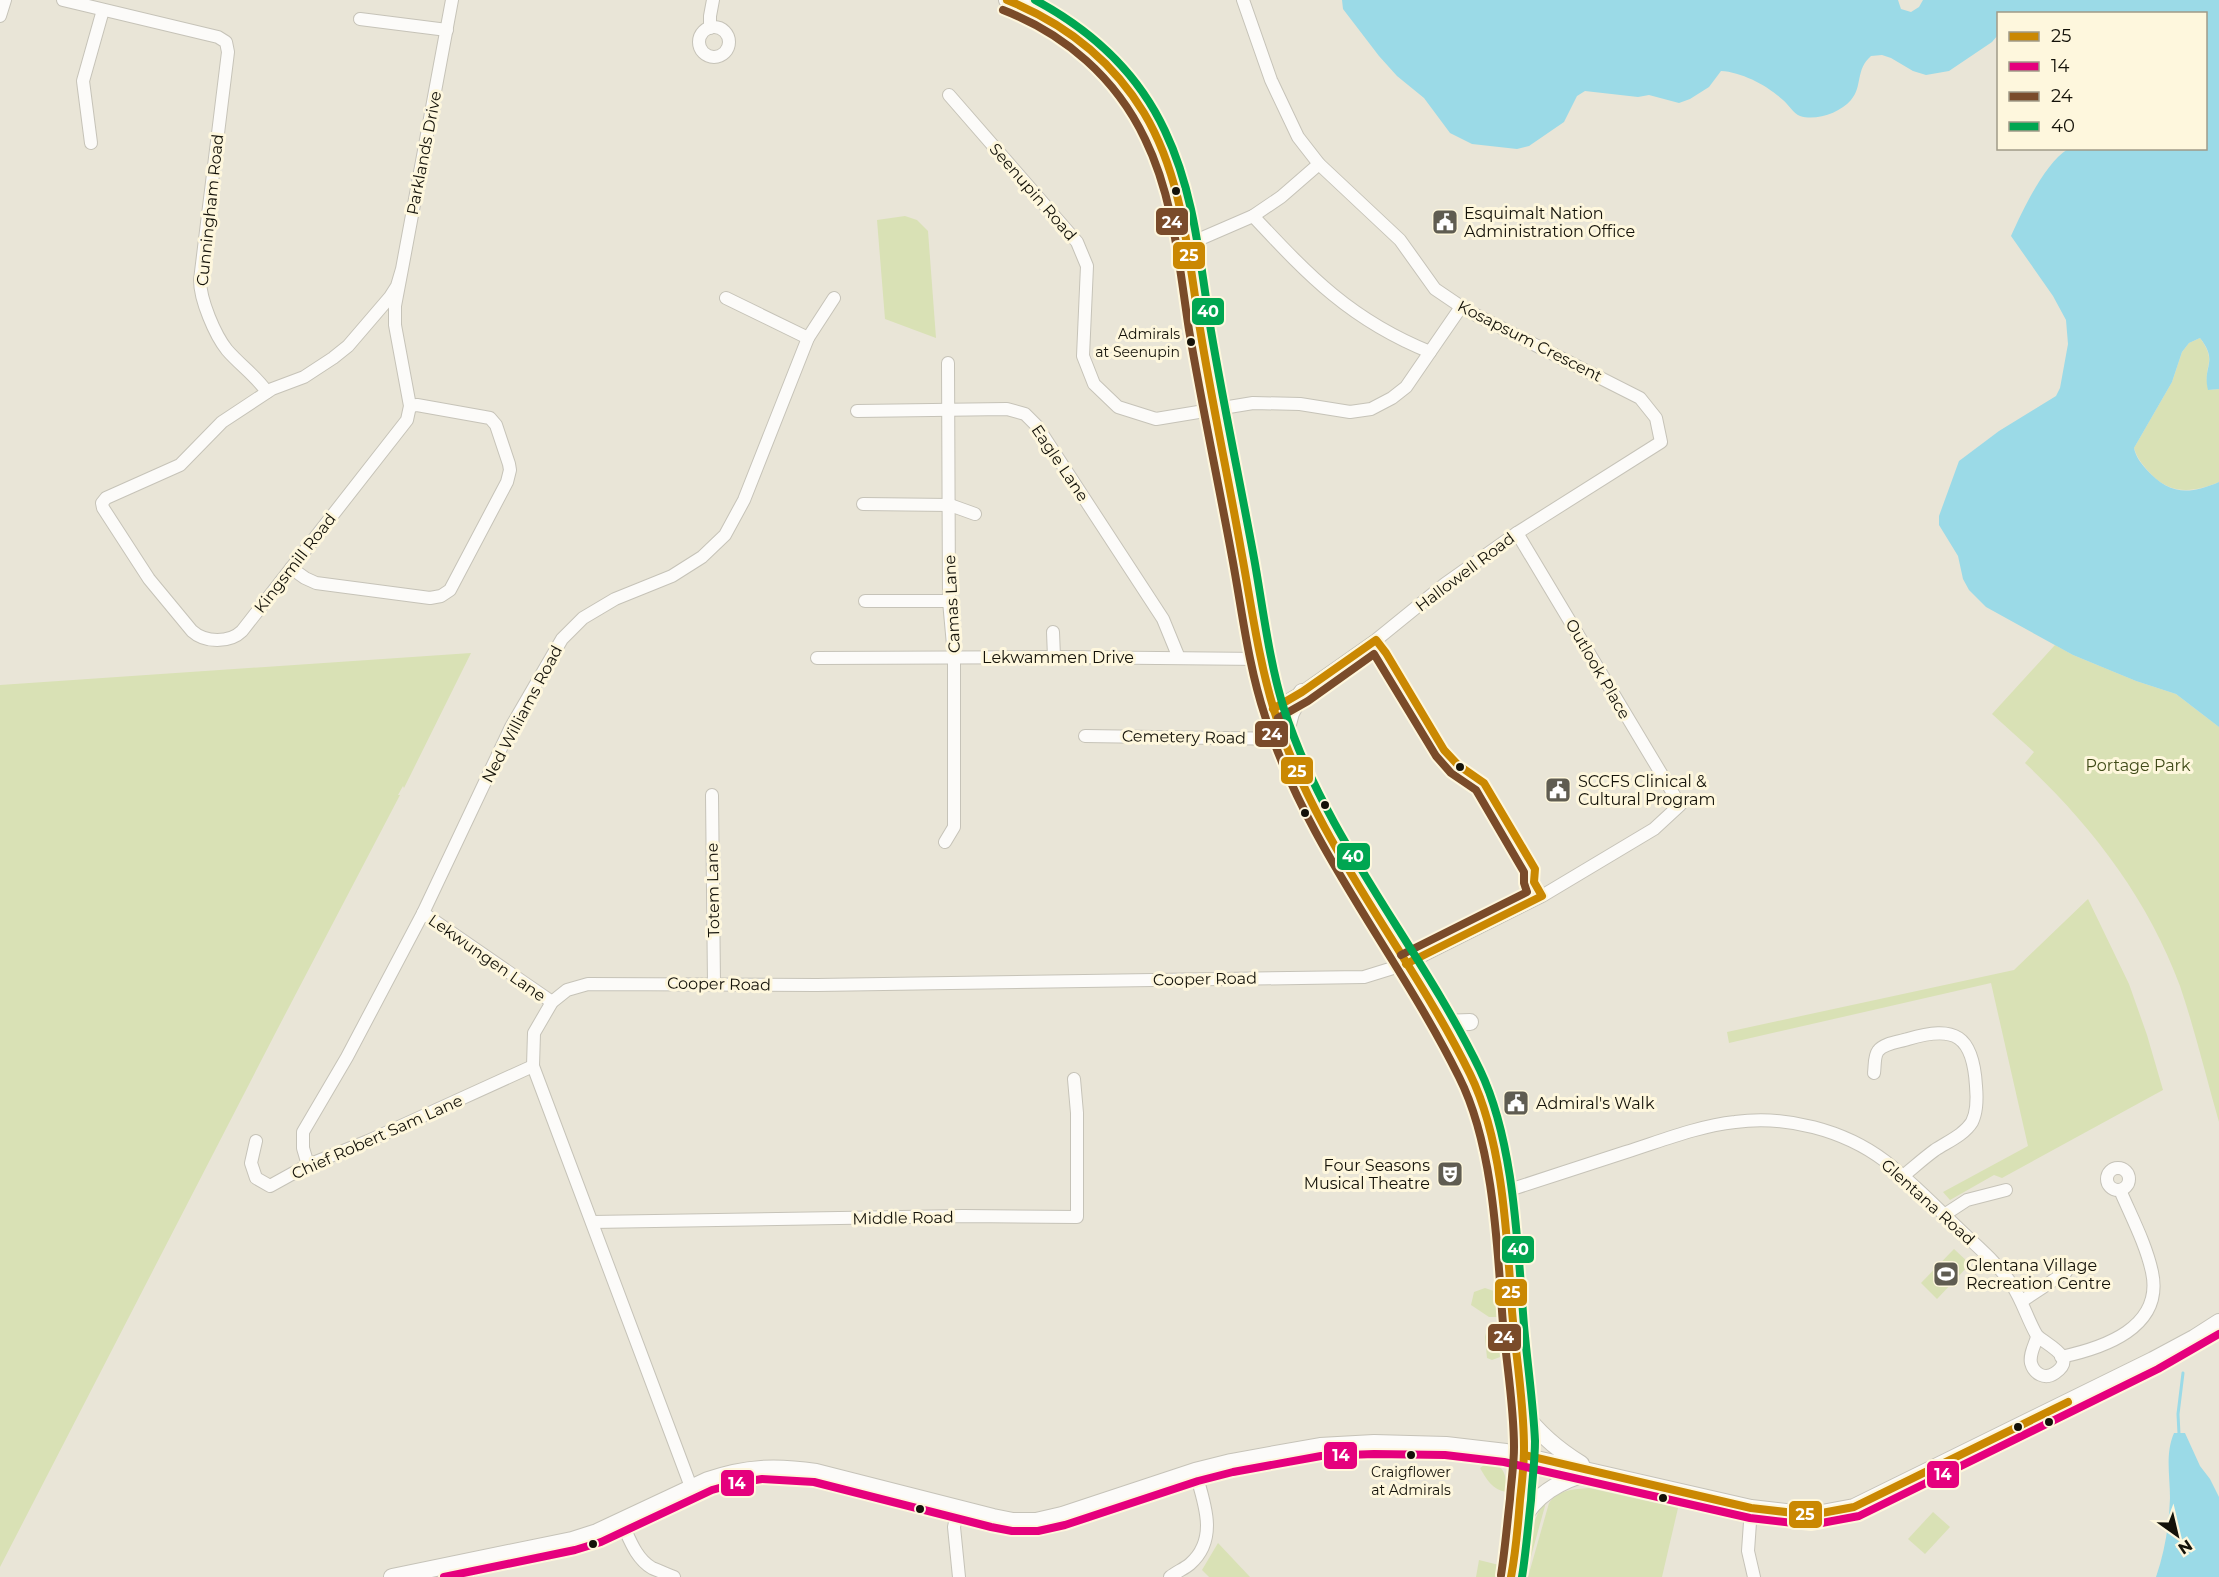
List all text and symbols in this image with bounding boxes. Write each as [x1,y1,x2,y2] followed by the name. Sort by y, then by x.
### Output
[1997,12,2207,150] legend
[2051,25,2071,47] text: 25
[2051,55,2069,77] text: 14
[2051,85,2073,107] text: 24
[403,89,445,217] street label: Parklands Drive
[2051,115,2075,137] text: 40
[193,133,227,287] street label: Cunningham Road
[986,139,1080,245] street label: Seenupin Road
[1170,185,1182,197] unlabelled marker
[1464,204,1635,241] place label: Esquimalt Nation Administration Office
[1155,207,1189,236] line badge: 24
[1430,207,1460,237] public building icon: Esquimalt Nation Administration Office
[1162,213,1182,232] text: 24
[1172,241,1206,270] line badge: 25
[1180,246,1199,265] text: 25
[1455,296,1606,386] street label: Kosapsum Crescent
[1191,297,1225,326] line badge: 40
[1197,302,1219,321] text: 40
[1095,325,1180,361] place label: Admirals at Seenupin
[1185,336,1197,348] marker: Admirals at Seenupin
[1027,421,1093,505] street label: Eagle Lane
[250,509,340,617] street label: Kingsmill Road
[1412,529,1518,615] street label: Hallowell Road
[940,554,964,654] street label: Camas Lane
[1562,616,1634,722] street label: Outlook Place
[478,642,566,786] street label: Ned Williams Road
[982,648,1134,667] street label: Lekwammen Drive
[1254,720,1289,748] line badge: 24
[1262,725,1282,744] text: 24
[1122,726,1246,748] street label: Cemetery Road
[1280,756,1314,785] line badge: 25
[2086,756,2191,775] park label: Portage Park
[1454,761,1466,773] unlabelled marker
[1288,762,1307,781] text: 25
[1578,772,1715,809] place label: SCCFS Clinical & Cultural Program
[1543,775,1573,805] public building icon: SCCFS Clinical & Cultural Program
[1319,799,1331,811] unlabelled marker
[1299,807,1311,819] unlabelled marker
[703,842,723,938] street label: Totem Lane
[1336,842,1371,871] line badge: 40
[1342,847,1364,866] text: 40
[425,910,549,1006] street label: Lekwungen Lane
[1153,969,1257,989] street label: Cooper Road
[667,974,771,994] street label: Cooper Road
[1501,1088,1531,1118] public building icon: Admiral's Walk
[289,1091,465,1183] street label: Chief Robert Sam Lane
[1536,1094,1655,1113] place label: Admiral's Walk
[1877,1155,1979,1249] street label: Glentana Road
[1304,1156,1430,1193] place label: Four Seasons Musical Theatre
[1435,1159,1465,1189] theatre icon: Four Seasons Musical Theatre
[852,1208,954,1228] street label: Middle Road
[1501,1235,1535,1264] line badge: 40
[1507,1240,1529,1259] text: 40
[1966,1256,2111,1293] place label: Glentana Village Recreation Centre
[1931,1259,1961,1289] sports icon: Glentana Village Recreation Centre
[1494,1278,1528,1307] line badge: 25
[1502,1283,1521,1302] text: 25
[1487,1323,1522,1352] line badge: 24
[1494,1328,1514,1347] text: 24
[2043,1416,2055,1428] unlabelled marker
[2012,1421,2024,1433] unlabelled marker
[1323,1441,1358,1470] line badge: 14
[1332,1446,1350,1465] text: 14
[1405,1449,1417,1461] marker: Craigflower at Admirals
[1926,1460,1960,1489] line badge: 14
[1371,1463,1451,1499] place label: Craigflower at Admirals
[1934,1465,1952,1484] text: 14
[720,1469,755,1497] line badge: 14
[728,1474,746,1493] text: 14
[1657,1492,1669,1504] unlabelled marker
[1788,1500,1823,1529] line badge: 25
[914,1503,926,1515] unlabelled marker
[1796,1505,1815,1524] text: 25
[2147,1505,2207,1565] north arrow
[2174,1536,2196,1559] text: N
[587,1538,599,1550] unlabelled marker

